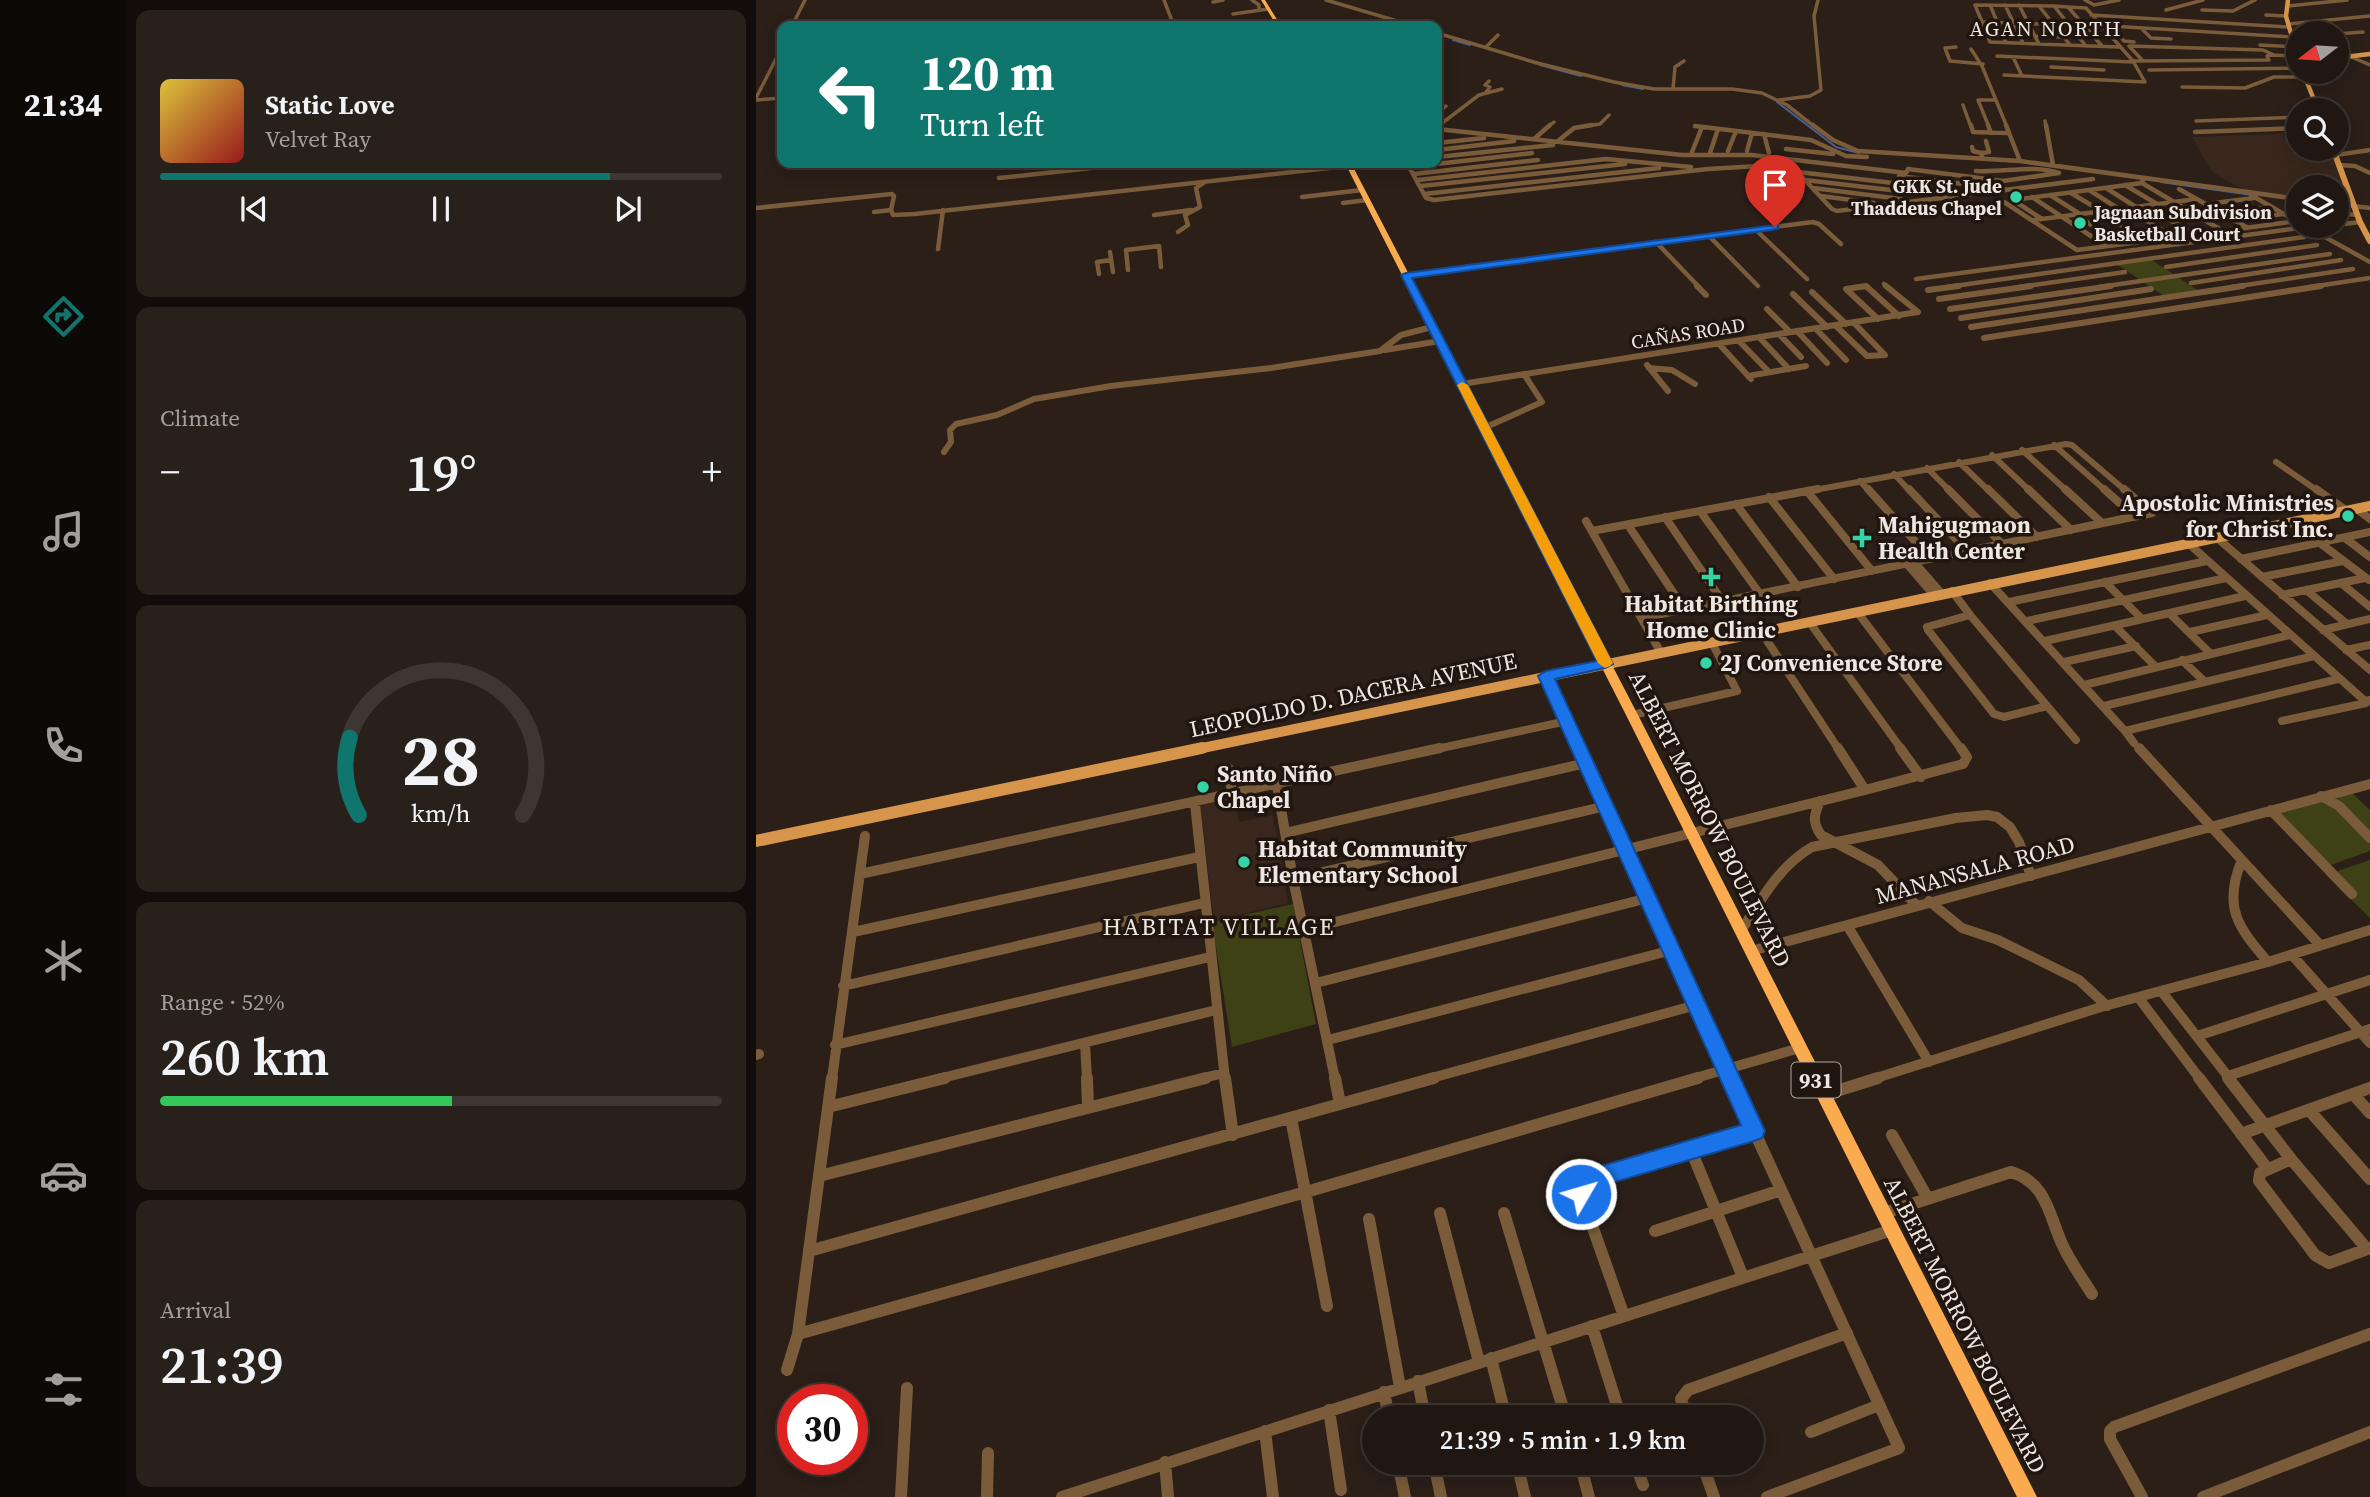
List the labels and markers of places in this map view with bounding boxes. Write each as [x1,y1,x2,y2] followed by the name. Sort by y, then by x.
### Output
[1745,155,1805,227] pin
[1851,173,2002,221] place label: GKK St. Jude Thaddeus Chapel
[2008,189,2024,205] marker: GKK St. Jude Thaddeus Chapel
[2093,199,2272,247] place label: Jagnaan Subdivision Basketball Court
[2072,215,2088,231] marker: Jagnaan Subdivision Basketball Court
[2121,487,2334,545] place label: Apostolic Ministries for Christ Inc.
[2340,508,2356,524] marker: Apostolic Ministries for Christ Inc.
[1878,509,2031,567] place label: Mahigugmaon Health Center
[1852,528,1872,548] marker: Mahigugmaon Health Center
[1701,567,1721,587] marker: Habitat Birthing Home Clinic
[1624,588,1798,646] place label: Habitat Birthing Home Clinic
[1720,647,1943,679] place label: 2J Convenience Store
[1698,655,1714,671] marker: 2J Convenience Store
[1217,758,1332,816] place label: Santo Niño Chapel
[1195,779,1211,795] marker: Santo Niño Chapel
[1258,833,1468,891] place label: Habitat Community Elementary School
[1236,854,1252,870] marker: Habitat Community Elementary School

